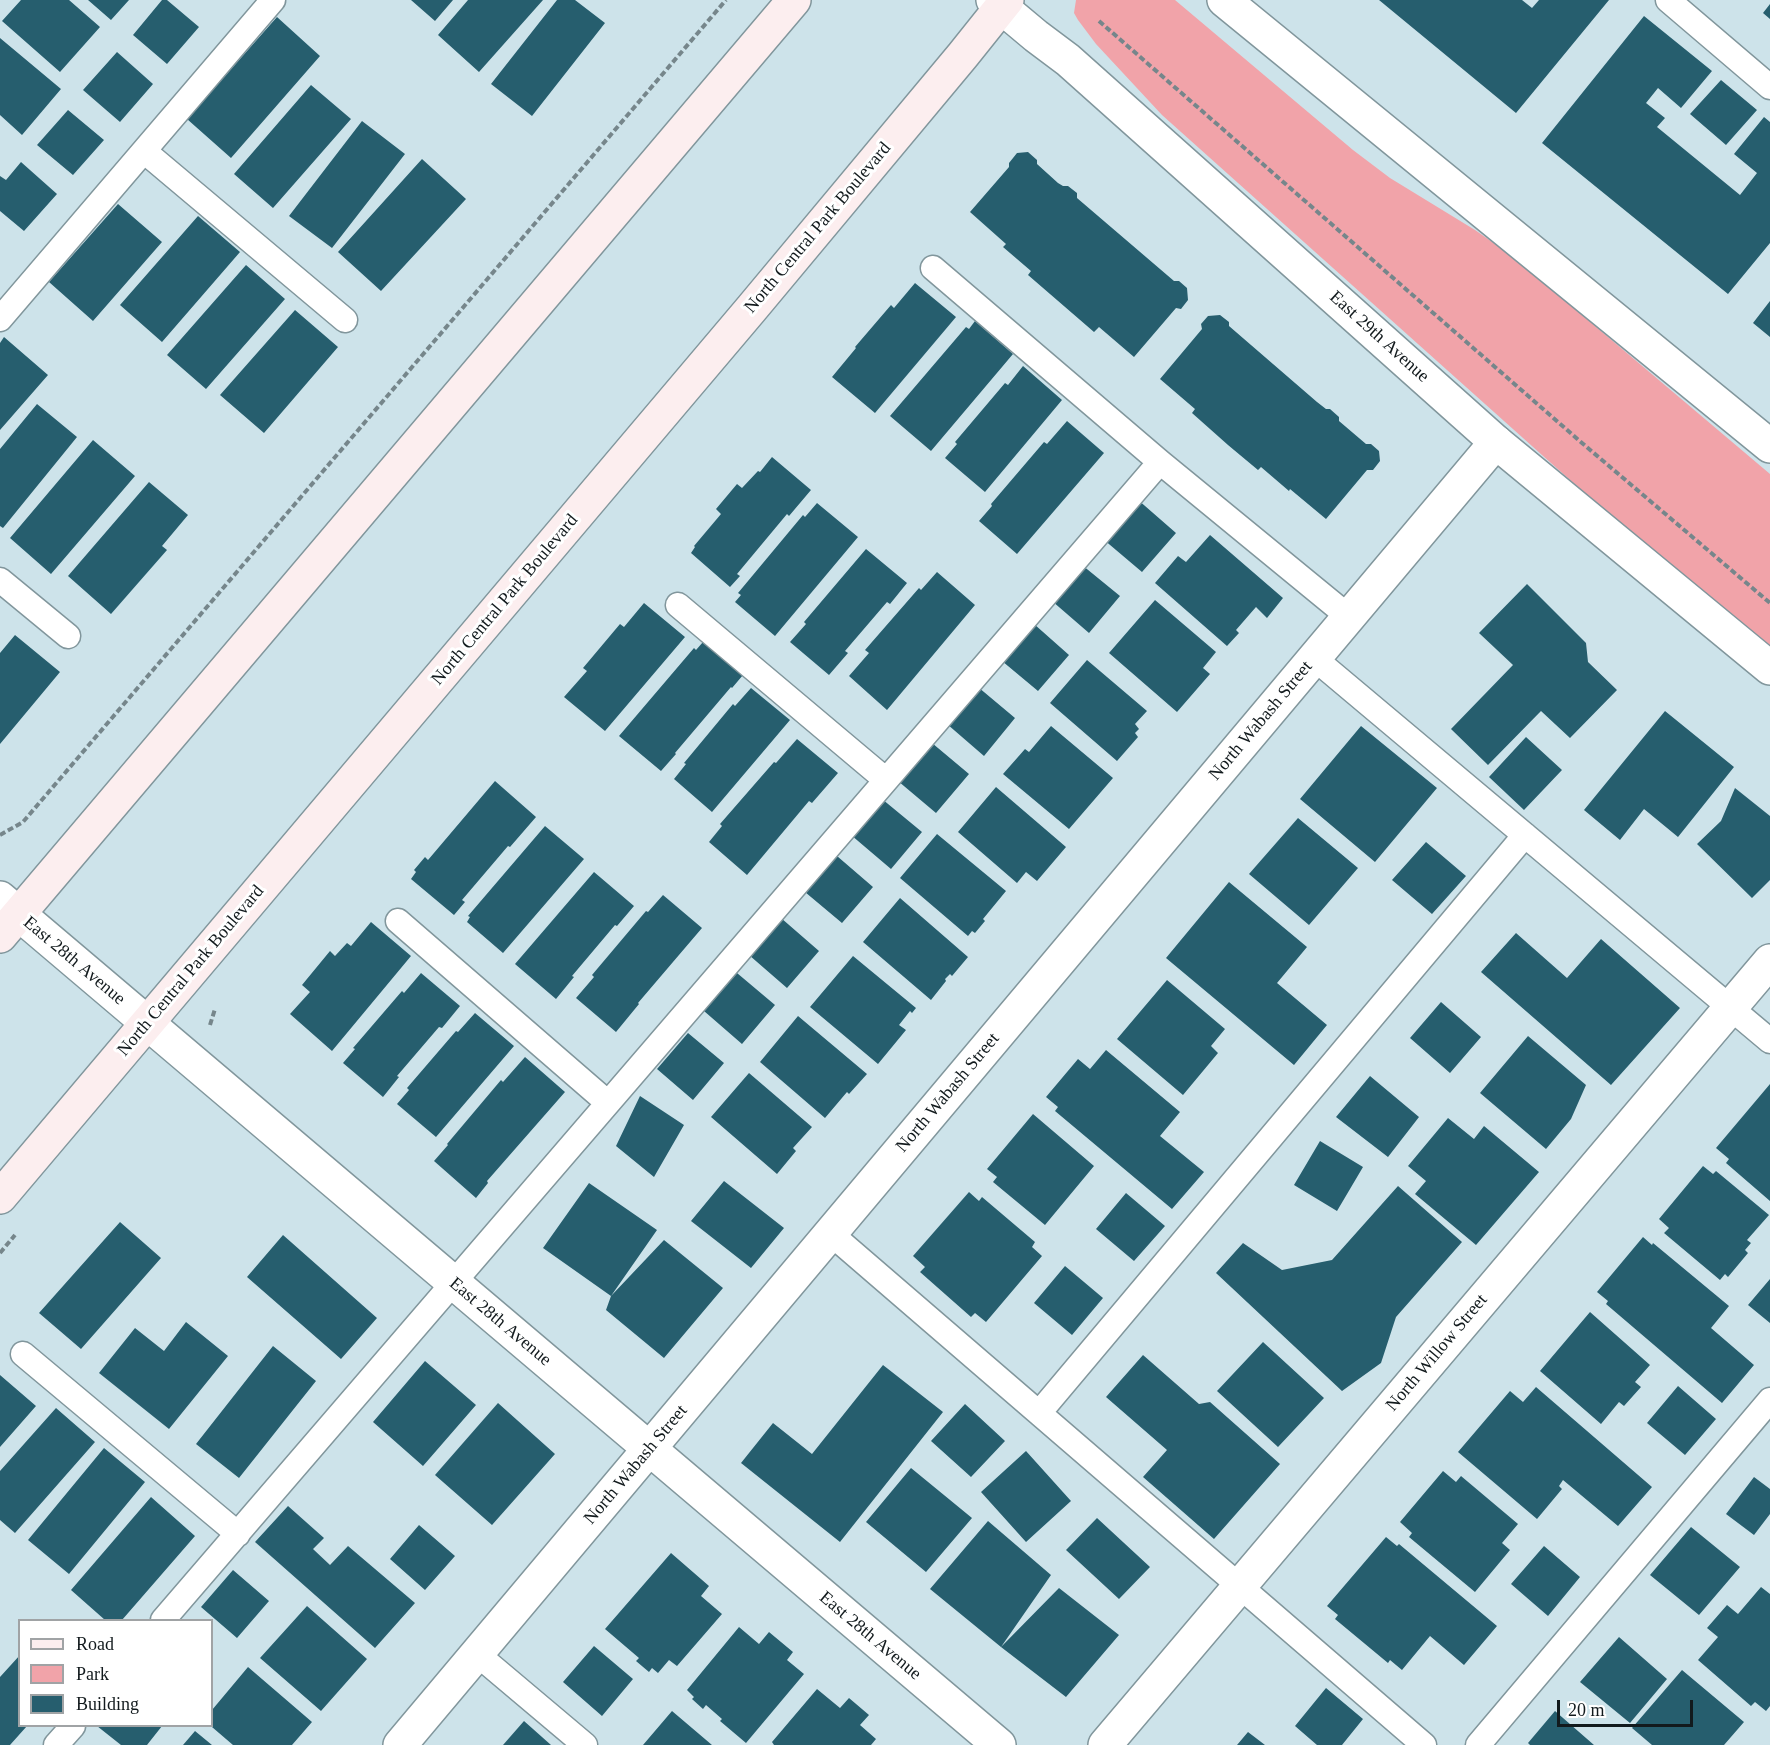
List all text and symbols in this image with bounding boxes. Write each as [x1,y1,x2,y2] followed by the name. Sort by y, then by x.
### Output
[740,138,896,318] street label: North Central Park Boulevard
[1325,287,1433,387] street label: East 29th Avenue
[427,510,583,690] street label: North Central Park Boulevard
[1205,657,1317,785] street label: North Wabash Street
[113,881,269,1061] street label: North Central Park Boulevard
[19,912,129,1010] street label: East 28th Avenue
[892,1029,1004,1157] street label: North Wabash Street
[445,1273,555,1371] street label: East 28th Avenue
[1382,1290,1492,1416] street label: North Willow Street
[580,1401,692,1529] street label: North Wabash Street
[815,1587,925,1685] street label: East 28th Avenue
[18,1619,213,1727] legend
[76,1634,114,1654] text: Road
[76,1664,109,1684] text: Park
[1560,1688,1696,1726] scale bar
[76,1694,139,1714] text: Building
[1568,1700,1605,1720] text: 20 m

